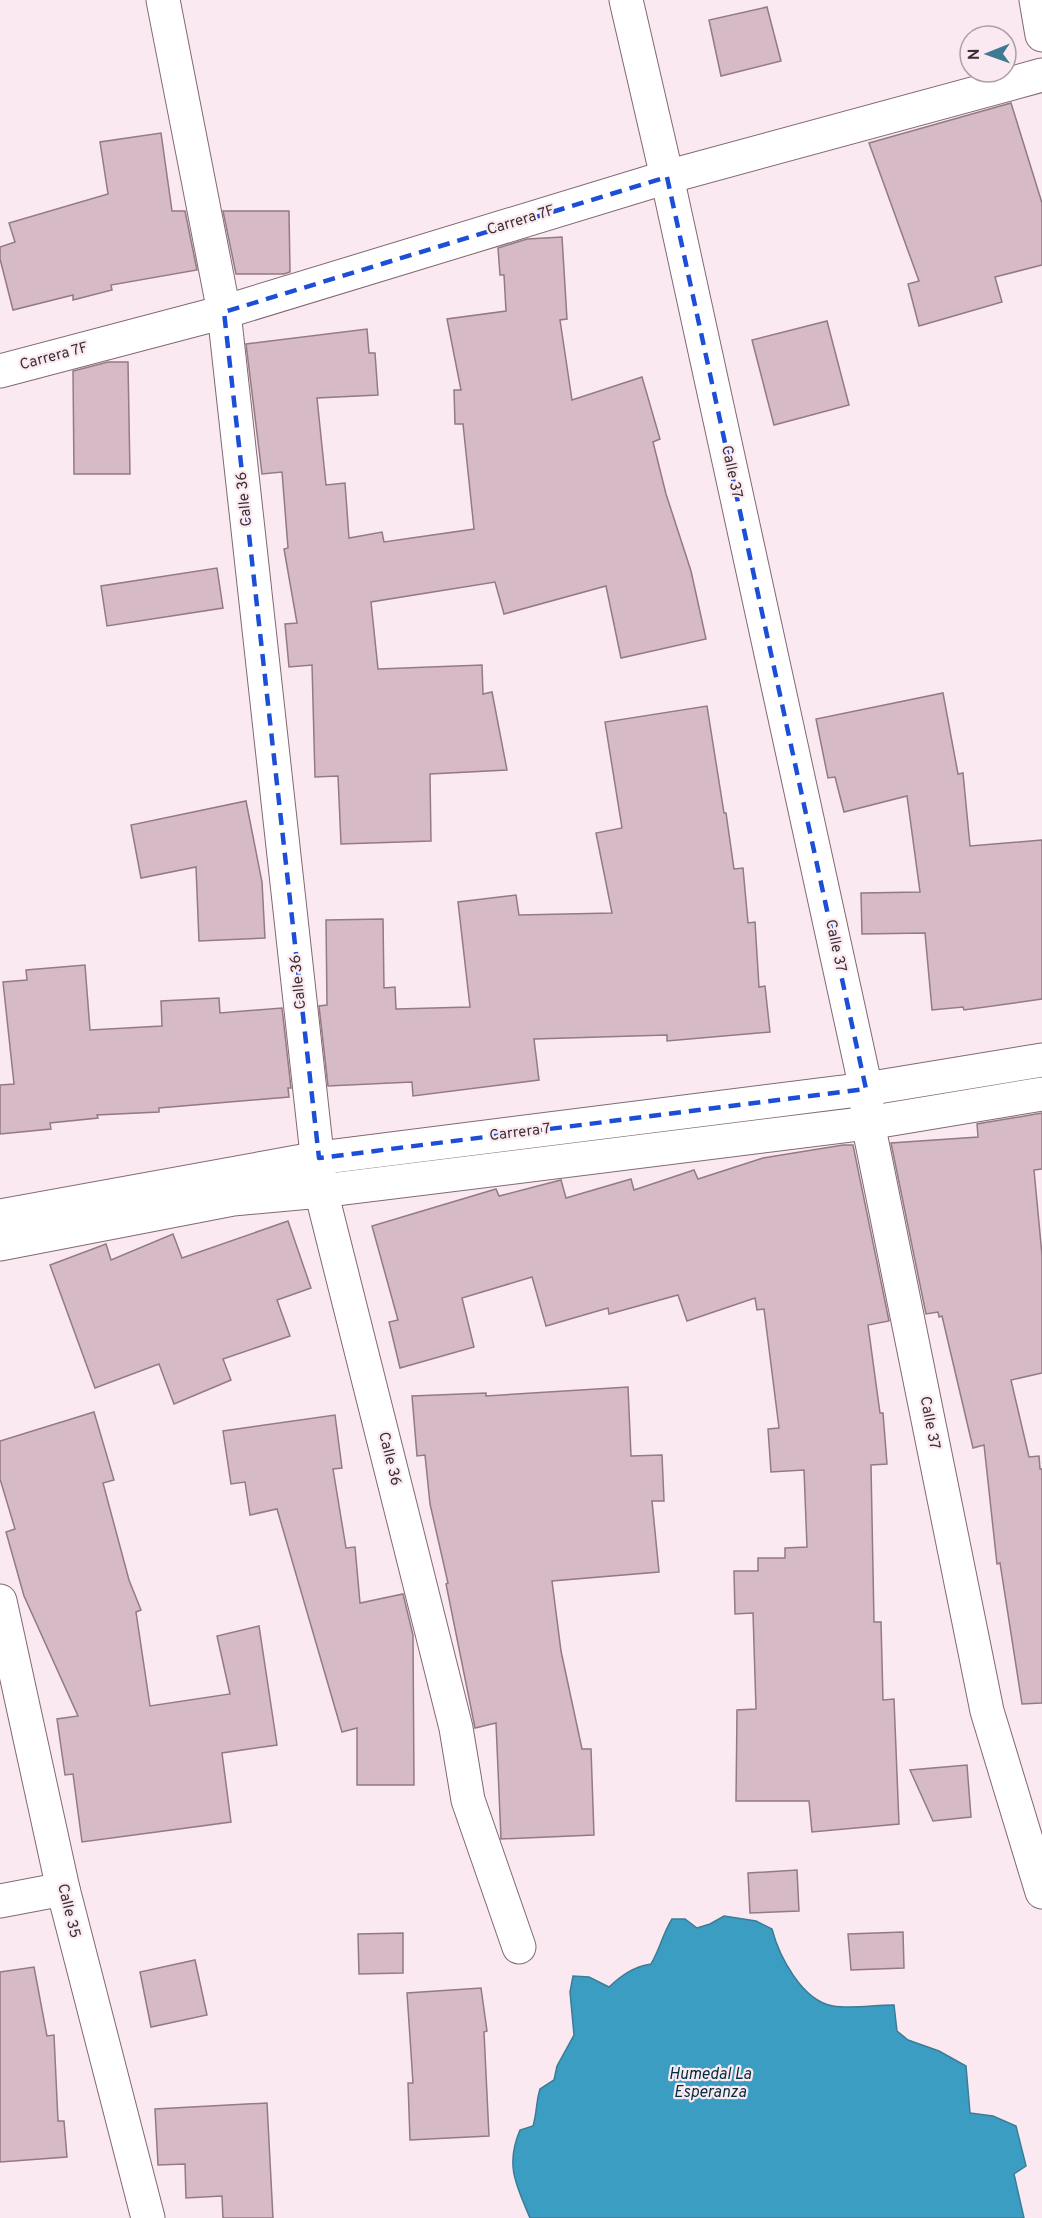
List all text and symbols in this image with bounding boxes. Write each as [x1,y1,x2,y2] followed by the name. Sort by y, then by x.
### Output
[958,24,1018,84] north arrow
[965,48,985,60] text: N
[485,202,557,240] street label: Carrera 7F
[18,339,90,375] street label: Carrera 7F
[716,444,746,500] street label: Calle 37
[233,471,257,527] street label: Calle 36
[820,918,850,974] street label: Calle 37
[287,954,311,1010] street label: Calle 36
[488,1120,552,1146] street label: Carrera 7
[915,1395,943,1451] street label: Calle 37
[373,1430,405,1488] street label: Calle 36
[52,1882,84,1940] street label: Calle 35
[669,2065,752,2103] water label: Humedal La Esperanza

